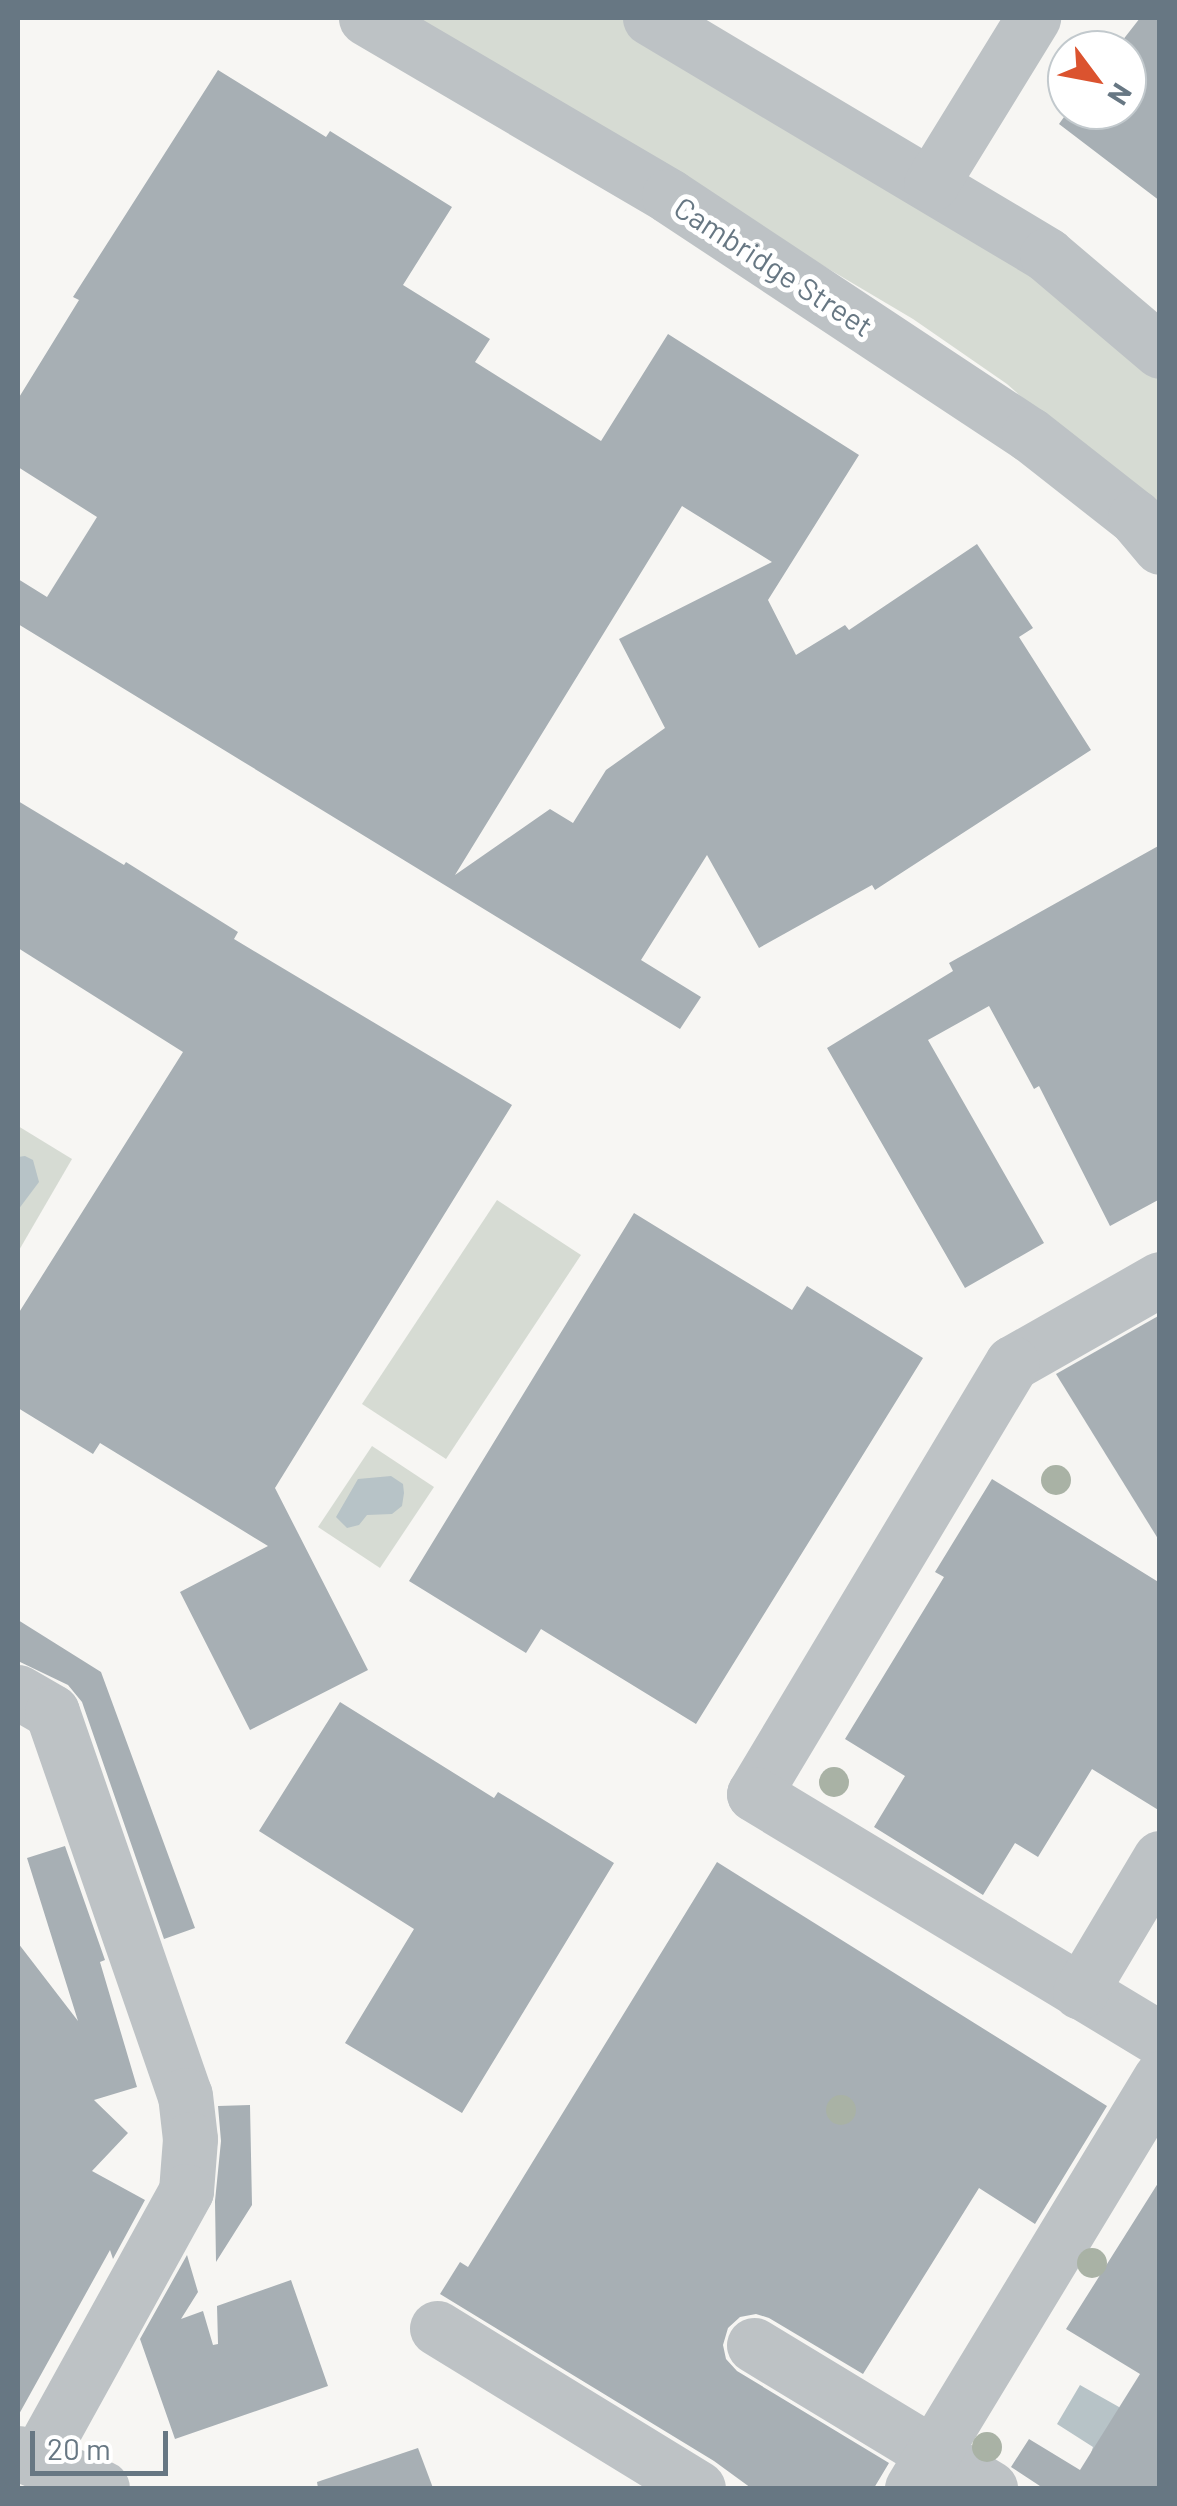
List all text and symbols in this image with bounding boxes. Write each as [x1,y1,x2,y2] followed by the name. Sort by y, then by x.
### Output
[1047,30,1147,130] north arrow
[1101,78,1140,112] text: N
[668,188,880,344] street label: Cambridge Street
[35,2411,172,2473] scale bar
[47,2430,111,2466] text: 20 m

